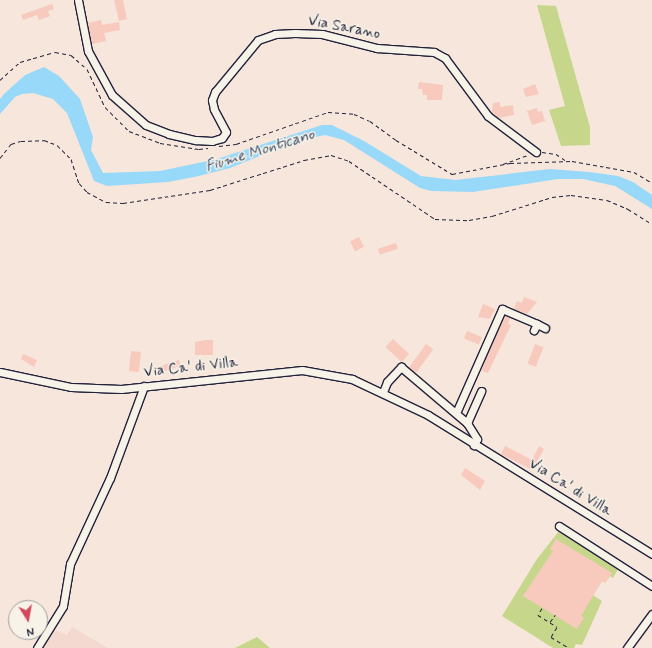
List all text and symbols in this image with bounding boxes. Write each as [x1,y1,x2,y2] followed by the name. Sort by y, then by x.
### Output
[308,12,380,44] street label: Via Sarano
[202,125,318,177] water label: Fiume Monticano
[145,354,237,382] street label: Via Ca' di Villa
[526,456,614,520] street label: Via Ca' di Villa
[8,600,48,640] north arrow
[25,623,35,638] text: N

